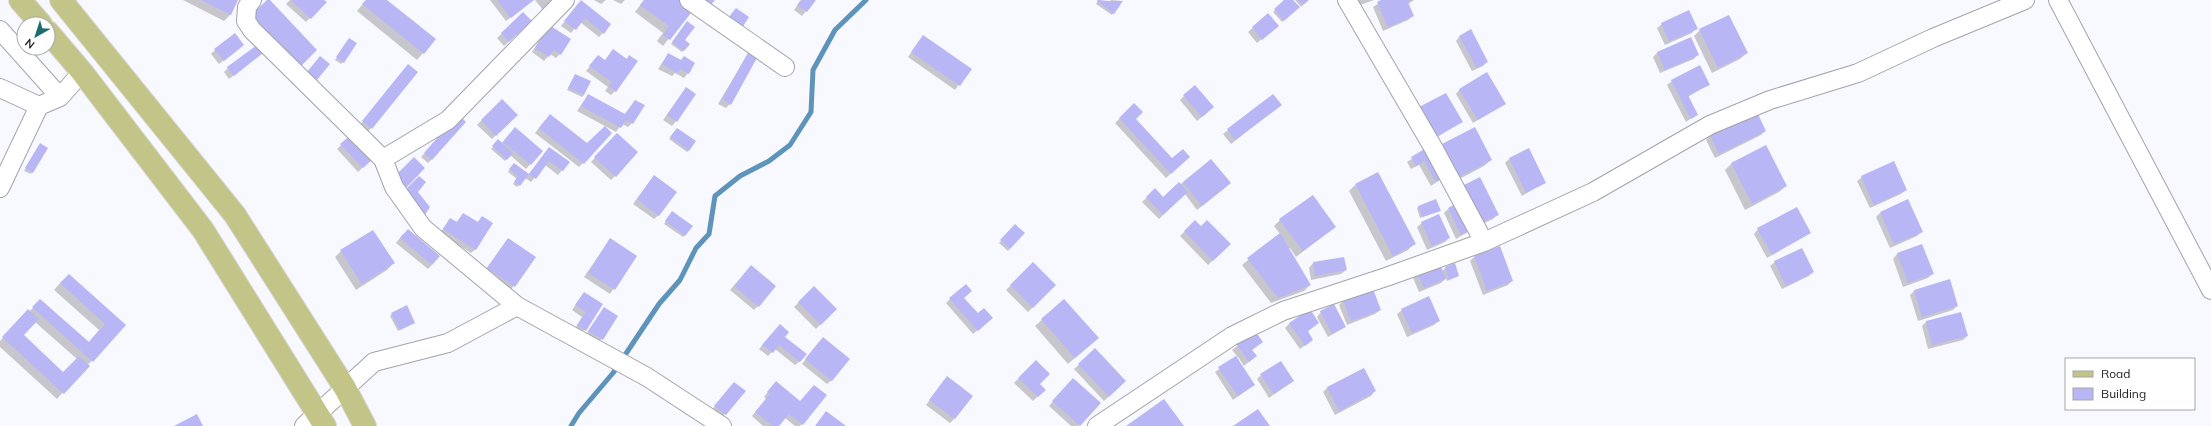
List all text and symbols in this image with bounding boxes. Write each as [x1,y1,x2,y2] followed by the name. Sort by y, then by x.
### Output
[16,16,56,56] north arrow
[22,36,37,52] text: N
[2065,358,2195,410] legend
[2101,366,2130,381] text: Road
[2101,386,2146,401] text: Building

